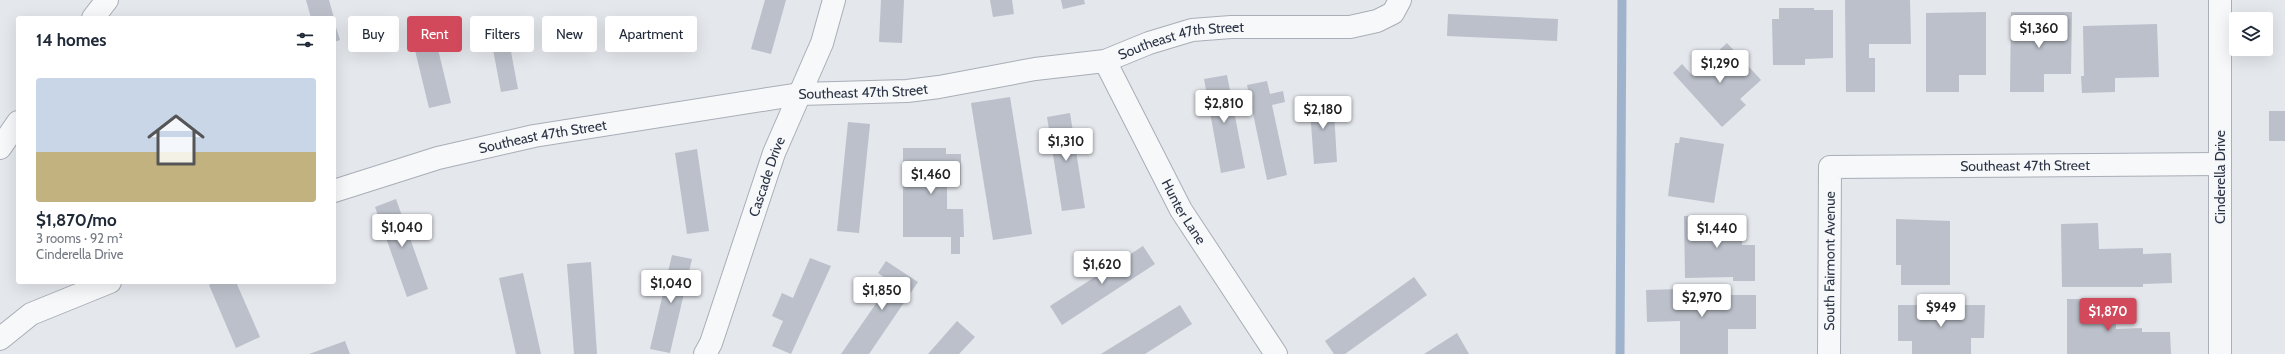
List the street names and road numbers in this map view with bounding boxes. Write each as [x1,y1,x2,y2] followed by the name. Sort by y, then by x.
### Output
[1115,18,1244,64] street label: Southeast 47th Street
[798,79,929,103] street label: Southeast 47th Street
[477,116,608,157] street label: Southeast 47th Street
[2211,130,2229,224] street label: Cinderella Drive
[744,134,789,219] street label: Cascade Drive
[1960,156,2090,175] street label: Southeast 47th Street
[1158,176,1210,248] street label: Hunter Lane
[1820,191,1839,331] street label: South Fairmont Avenue

